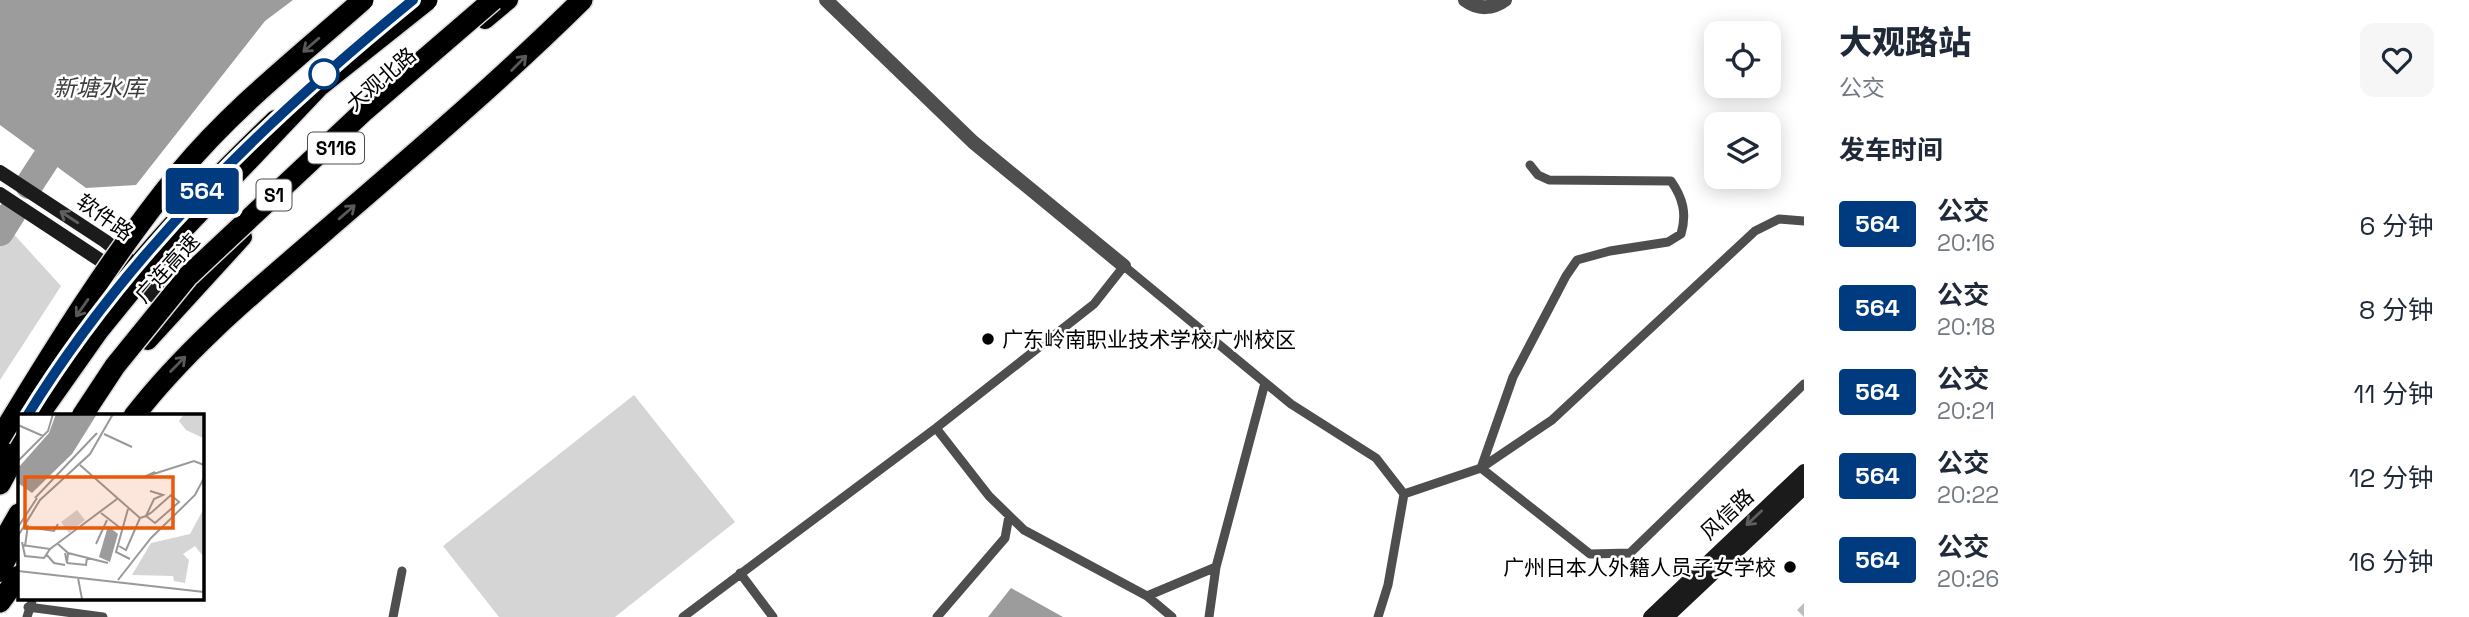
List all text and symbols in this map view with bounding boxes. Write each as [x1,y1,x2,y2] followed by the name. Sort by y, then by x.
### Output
[1704,21,1781,189] map controls
[1704,21,1781,98] button: locate
[1839,22,1971,64] text: 大观路站
[2360,23,2434,97] button: heart
[303,37,321,53] one-way arrow
[340,41,422,117] street label: 大观北路
[510,54,527,71] one-way arrow
[309,59,339,89] unlabelled marker
[53,73,149,103] water label: 新塘水库
[1839,73,1885,103] text: 公交
[1704,112,1781,189] button: layers
[308,132,364,164] road number: S116
[1839,133,1943,167] text: 发车时间
[162,168,242,214] line badge: 564
[180,175,224,206] text: 564
[256,180,292,210] road number: S1
[71,188,139,246] street label: 软件路
[1937,194,1989,228] text: 公交
[338,204,356,220] one-way arrow
[1855,208,1900,239] text: 564
[2359,209,2434,243] text: 6 分钟
[59,210,79,224] one-way arrow
[129,228,205,308] street label: 广连高速
[1937,228,1995,258] text: 20:16
[1937,278,1989,312] text: 公交
[1855,292,1900,323] text: 564
[2359,293,2434,327] text: 8 分钟
[75,298,89,317] one-way arrow
[1937,312,1995,342] text: 20:18
[1002,326,1296,353] place label: 广东岭南职业技术学校广州校区
[980,331,996,347] marker: 广东岭南职业技术学校广州校区
[170,356,187,373] one-way arrow
[1937,362,1989,396] text: 公交
[1855,376,1900,407] text: 564
[2354,377,2434,411] text: 11 分钟
[1937,396,1995,426] text: 20:21
[18,414,203,600] inset map
[1937,446,1989,480] text: 公交
[1855,460,1900,491] text: 564
[2349,461,2434,495] text: 12 分钟
[1937,480,1999,510] text: 20:22
[1695,483,1759,545] street label: 风信路
[1746,509,1763,526] one-way arrow
[1937,530,1989,564] text: 公交
[1855,544,1900,575] text: 564
[2349,545,2434,579] text: 16 分钟
[1503,554,1776,581] place label: 广州日本人外籍人员子女学校
[1782,559,1798,575] marker: 广州日本人外籍人员子女学校
[1937,564,1999,594] text: 20:26

